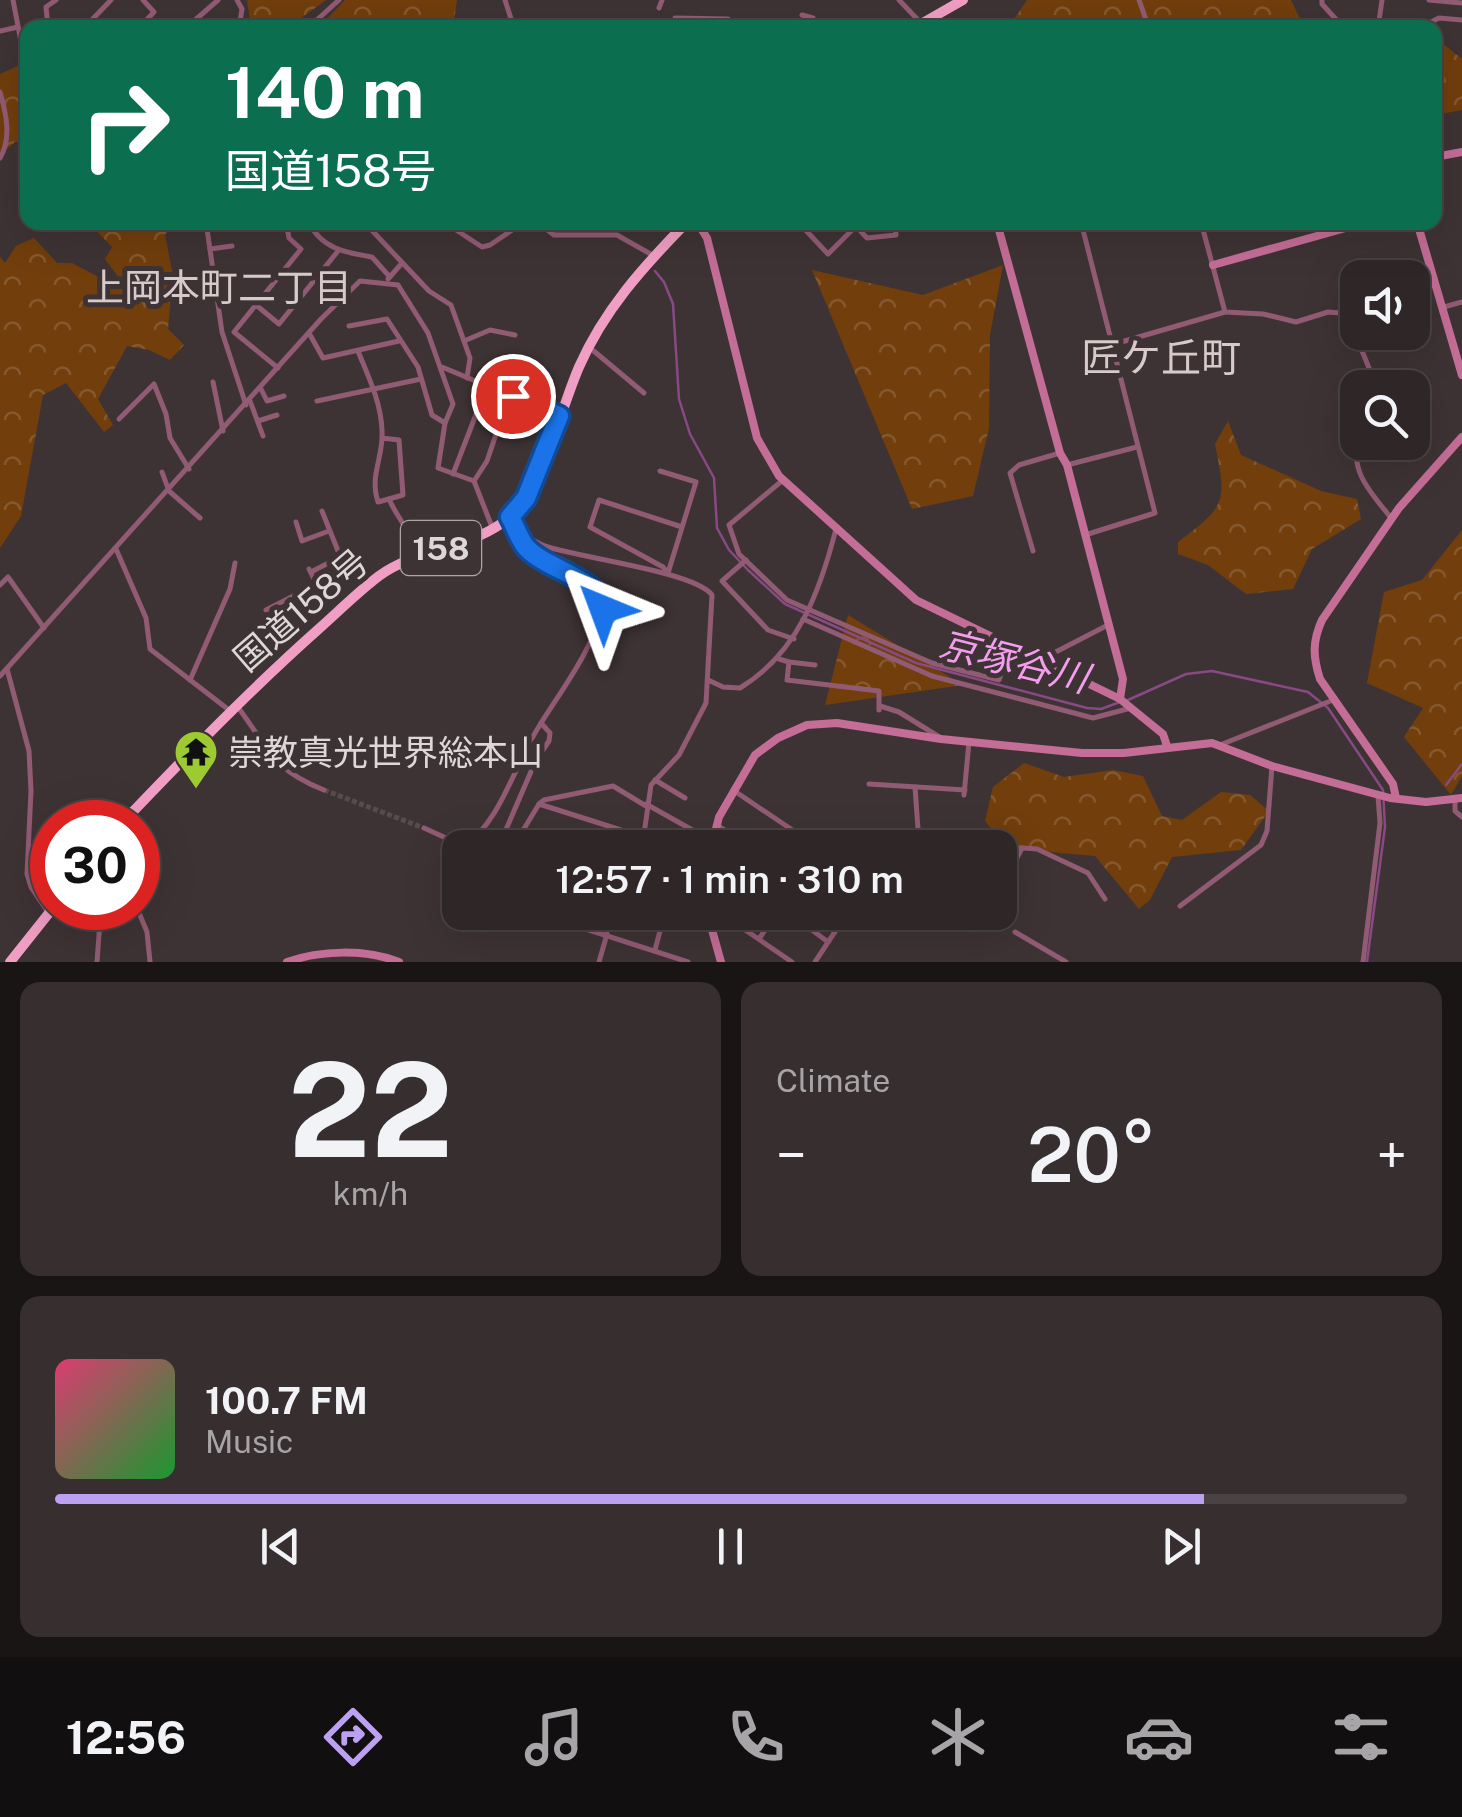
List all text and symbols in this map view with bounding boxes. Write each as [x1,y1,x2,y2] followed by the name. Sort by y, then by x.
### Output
[225,51,424,134] text: 140 m
[60,60,190,190] icon: right
[225,144,436,197] text: 国道158号
[1340,260,1430,460] map controls
[1340,260,1430,350] button: sound
[86,265,352,310] district label: 上岡本町二丁目
[1081,334,1241,381] district label: 匠ケ丘町
[471,354,556,439] pin
[486,369,541,424] icon: arrive
[1340,370,1430,460] button: search
[401,521,481,575] road number: 158
[226,541,376,679] street label: 国道158号
[551,557,655,661] position arrow
[935,621,1097,702] water label: 京塚谷川
[173,729,219,790] temple icon: 崇教真光世界総本山
[228,732,543,773] place label: 崇教真光世界総本山
[30,800,160,930] speed limit sign: 30
[555,857,904,902] text: 12:57 · 1 min · 310 m
[288,1034,453,1186] text: 22
[776,1062,890,1099] text: Climate
[1027,1111,1156,1199] text: 20°
[776,1123,807,1187] text: −
[1376,1123,1407,1187] text: +
[333,1175,408,1212] text: km/h
[205,1378,368,1423] text: 100.7 FM
[205,1423,293,1460] text: Music
[253,1519,308,1574] icon: previous
[703,1519,758,1574] icon: pause
[1154,1519,1209,1574] icon: next
[318,1702,388,1772] icon: directions
[519,1702,589,1772] icon: music
[721,1702,791,1772] icon: phone
[923,1702,993,1772] icon: climate
[1124,1702,1194,1772] icon: car
[1326,1702,1396,1772] icon: filters
[66,1711,186,1764] text: 12:56

